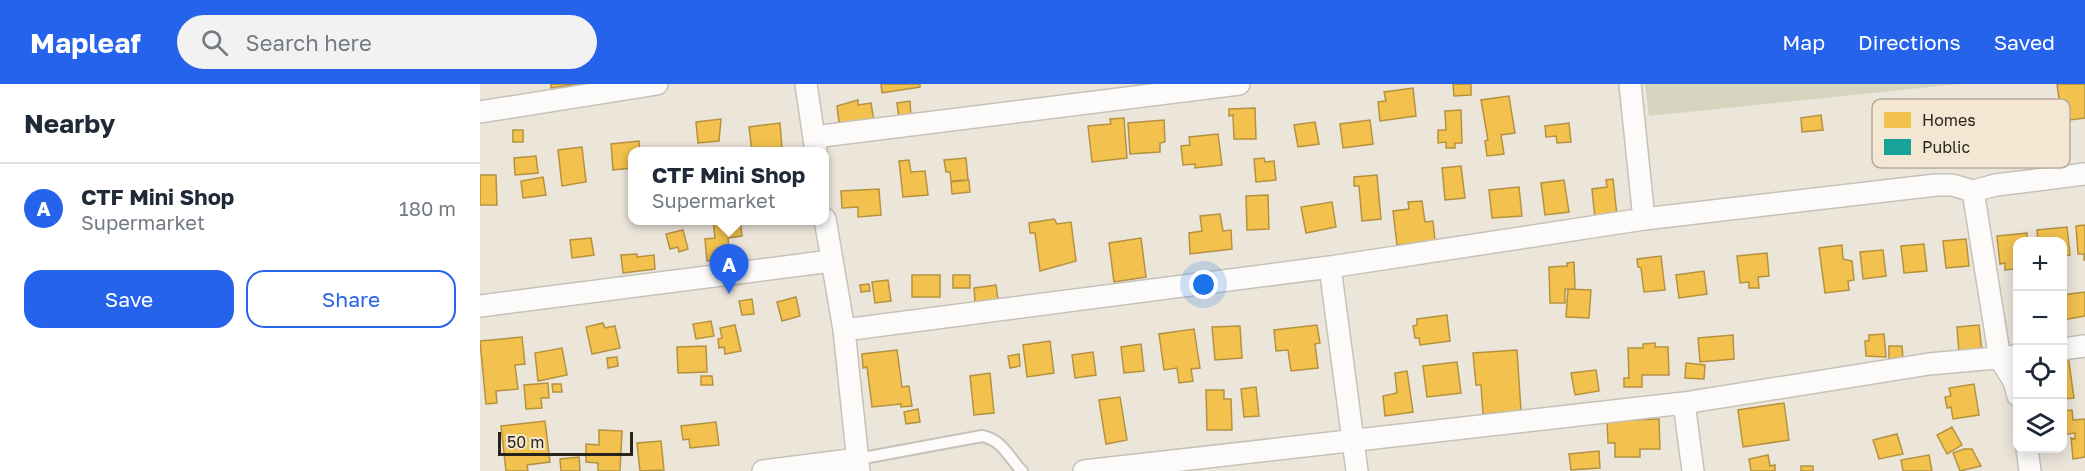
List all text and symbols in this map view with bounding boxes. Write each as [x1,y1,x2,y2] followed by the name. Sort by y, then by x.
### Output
[177,15,597,69] search box
[30,26,141,59] text: Mapleaf
[198,26,231,59] icon: search
[246,29,372,56] text: Search here
[1782,29,1825,55] text: Map
[1858,29,1961,55] text: Directions
[1994,29,2055,55] text: Saved
[1872,99,2070,168] legend
[24,108,115,139] text: Nearby
[1922,110,1976,130] text: Homes
[1922,137,1970,157] text: Public
[628,147,829,225] popup
[652,161,805,188] text: CTF Mini Shop
[81,183,234,210] text: CTF Mini Shop
[652,188,776,212] text: Supermarket
[36,196,51,220] text: A
[399,196,456,220] text: 180 m
[81,210,205,234] text: Supermarket
[2013,237,2067,453] map controls
[2013,237,2067,291] button: +
[710,244,748,294] pin: A
[24,270,234,328] button: Save
[246,270,456,328] button: Share
[1189,270,1218,299] your location
[2013,291,2067,345] button: −
[2013,345,2067,399] button: locate
[2013,399,2067,453] button: layers
[498,429,633,456] scale bar
[507,432,544,452] text: 50 m

